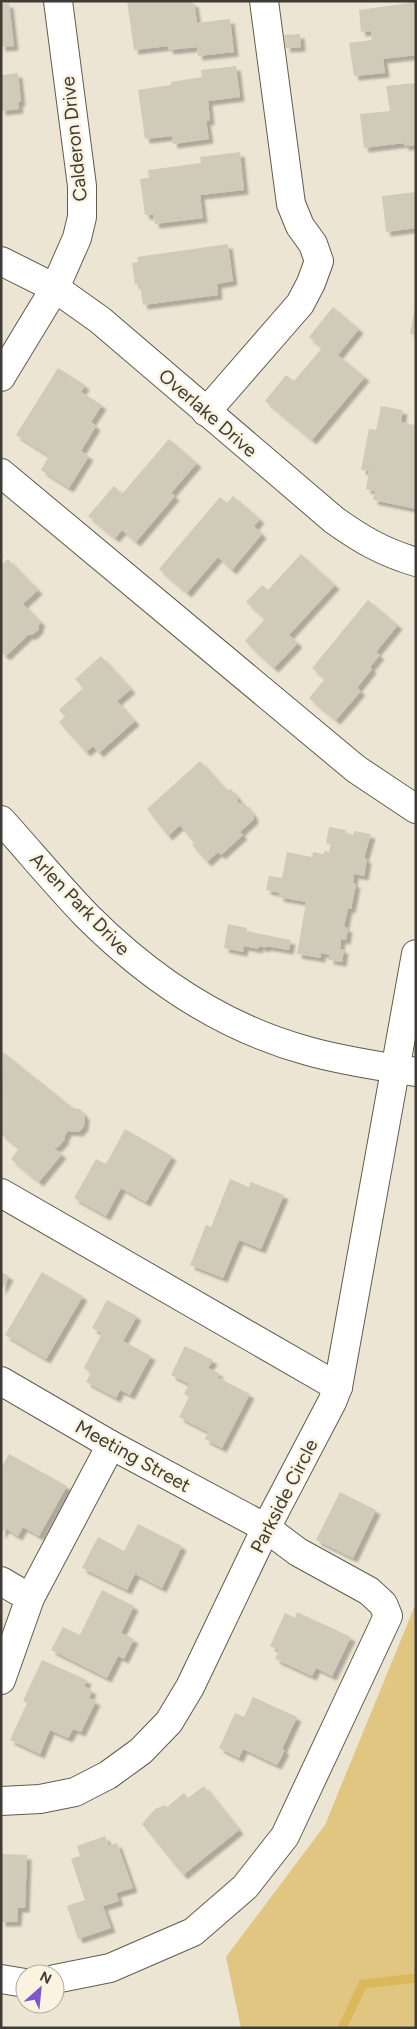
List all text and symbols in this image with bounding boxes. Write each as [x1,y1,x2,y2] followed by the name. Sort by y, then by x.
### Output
[56,75,92,203] street label: Calderon Drive
[154,364,262,462] street label: Overlake Drive
[25,848,135,960] street label: Arlen Park Drive
[71,1415,195,1497] street label: Meeting Street
[245,1435,323,1557] street label: Parkside Circle
[15,1964,65,2014] north arrow
[37,1968,54,1988] text: N

